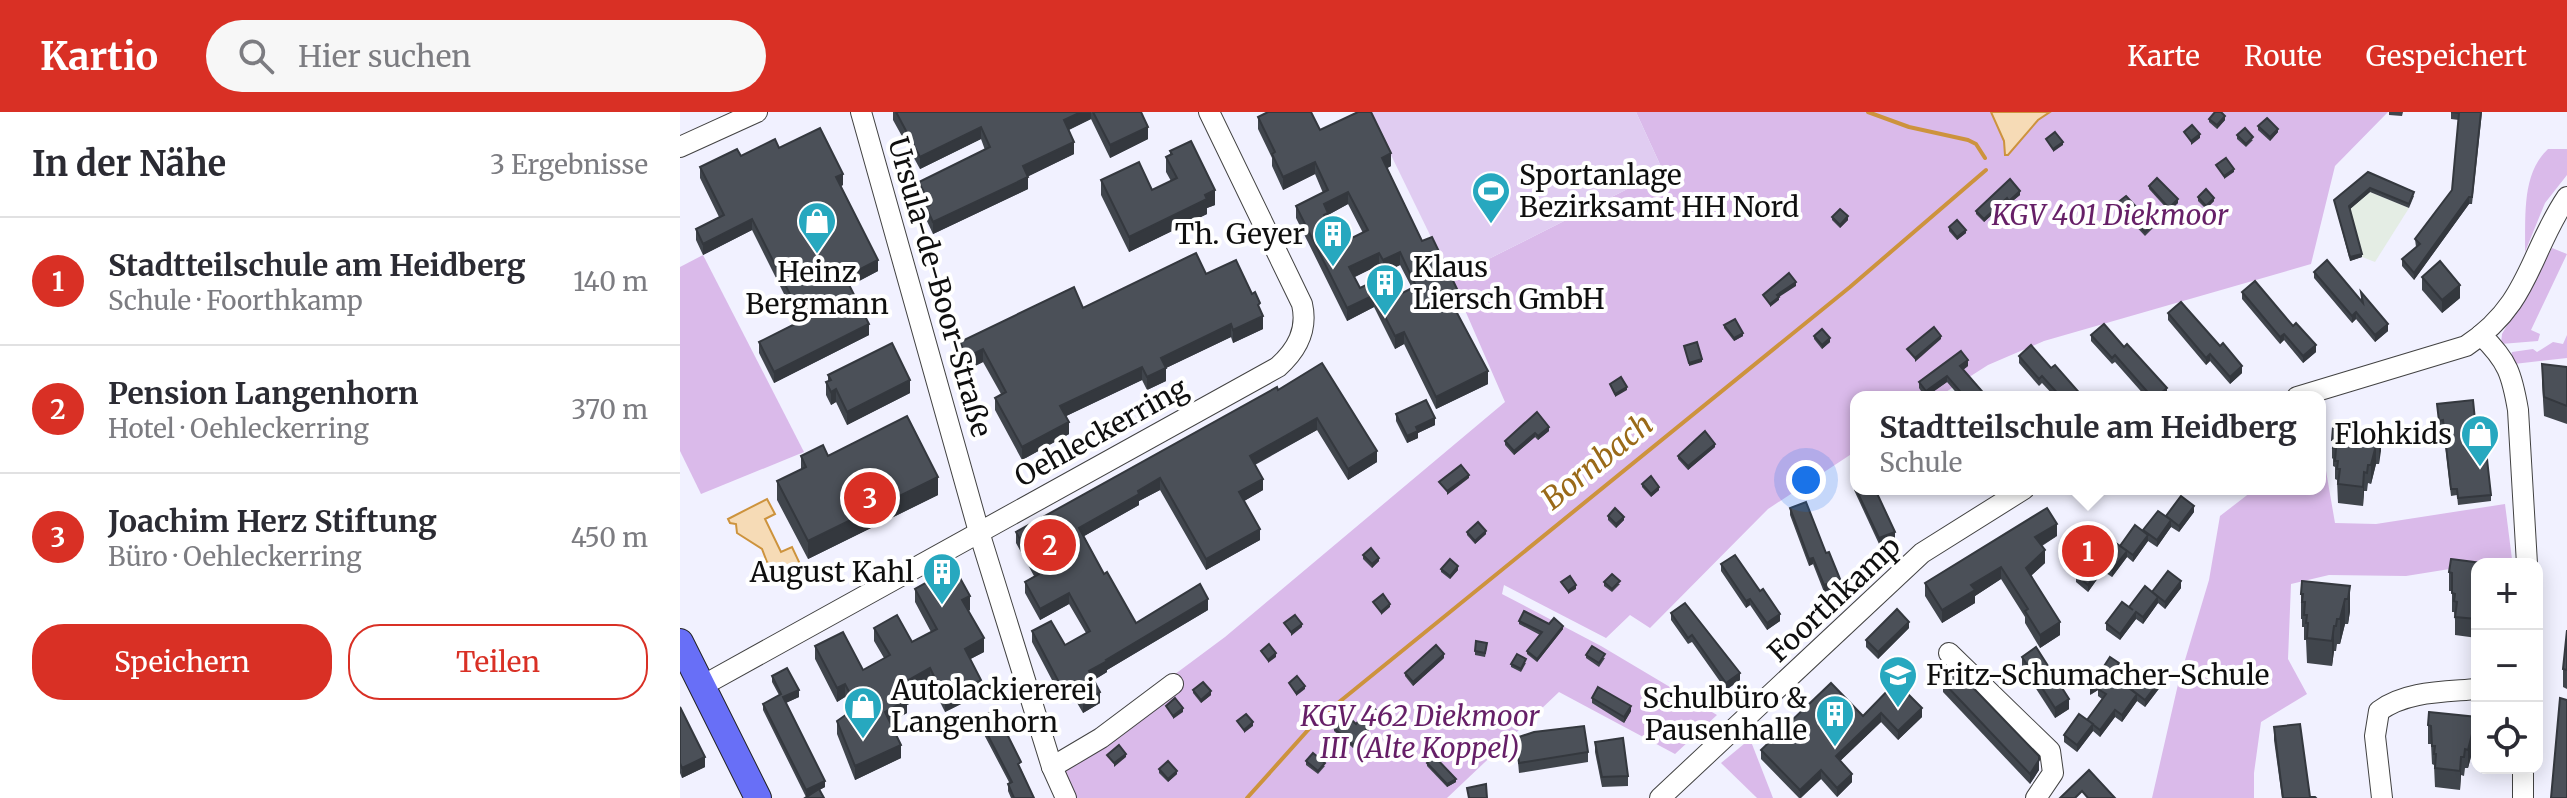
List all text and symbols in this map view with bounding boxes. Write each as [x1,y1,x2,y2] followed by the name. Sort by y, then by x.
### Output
[206,20,766,92] search box
[40,33,158,80] text: Kartio
[234,34,278,78] icon: search
[298,37,471,75] text: Hier suchen
[2127,38,2200,74] text: Karte
[2244,38,2322,74] text: Route
[2366,38,2527,74] text: Gespeichert
[880,133,1000,441] street label: Ursula-de-Boor-Straße
[32,143,226,185] text: In der Nähe
[490,148,648,181] text: 3 Ergebnisse
[1519,157,1799,225] place label: Sportanlage Bezirksamt HH Nord
[1470,170,1512,225] sports icon: Sportanlage Bezirksamt HH Nord
[1991,197,2229,233] park label: KGV 401 Diekmoor
[796,200,838,255] shop icon: Heinz Bergmann
[1312,213,1354,268] building icon: Th. Geyer
[1175,216,1305,252] place label: Th. Geyer
[108,246,525,284] text: Stadtteilschule am Heidberg
[1413,249,1605,317] place label: Klaus Liersch GmbH
[745,254,889,322] place label: Heinz Bergmann
[1364,262,1406,317] building icon: Klaus Liersch GmbH
[52,265,64,298] text: 1
[573,265,648,298] text: 140 m
[108,284,363,317] text: Schule · Foorthkamp
[1008,370,1194,494] street label: Oehleckerring
[108,374,418,412] text: Pension Langenhorn
[1850,391,2326,495] popup
[50,393,66,426] text: 2
[571,393,648,426] text: 370 m
[1534,405,1660,517] water label: Bornbach
[1879,408,2297,446] text: Stadtteilschule am Heidberg
[108,412,369,445] text: Hotel · Oehleckerring
[2459,413,2501,468] shop icon: Flohkids
[2334,416,2452,452] place label: Flohkids
[1879,446,1962,479] text: Schule
[1786,460,1826,500] your location
[844,468,896,528] pin: 3
[108,502,437,540] text: Joachim Herz Stiftung
[1024,515,1076,575] pin: 2
[51,521,65,554] text: 3
[571,521,648,554] text: 450 m
[2062,521,2114,581] pin: 1
[1760,528,1908,670] street label: Foorthkamp
[108,540,362,573] text: Büro · Oehleckerring
[921,551,963,606] building icon: August Kahl
[749,554,914,590] place label: August Kahl
[2471,558,2543,774] map controls
[2471,558,2543,630] button: +
[32,624,332,700] button: Speichern
[348,624,648,700] button: Teilen
[2471,630,2543,702] button: −
[1877,654,1919,709] school or university icon: Fritz-Schumacher-Schule
[1926,657,2269,693] place label: Fritz-Schumacher-Schule
[890,672,1095,740] place label: Autolackiererei Langenhorn
[1642,680,1807,748] place label: Schulbüro & Pausenhalle
[842,685,884,740] shop icon: Autolackiererei Langenhorn
[1814,693,1856,748] building icon: Schulbüro & Pausenhalle
[1299,698,1540,766] park label: KGV 462 Diekmoor III (Alte Koppel)
[2471,702,2543,774] button: locate

